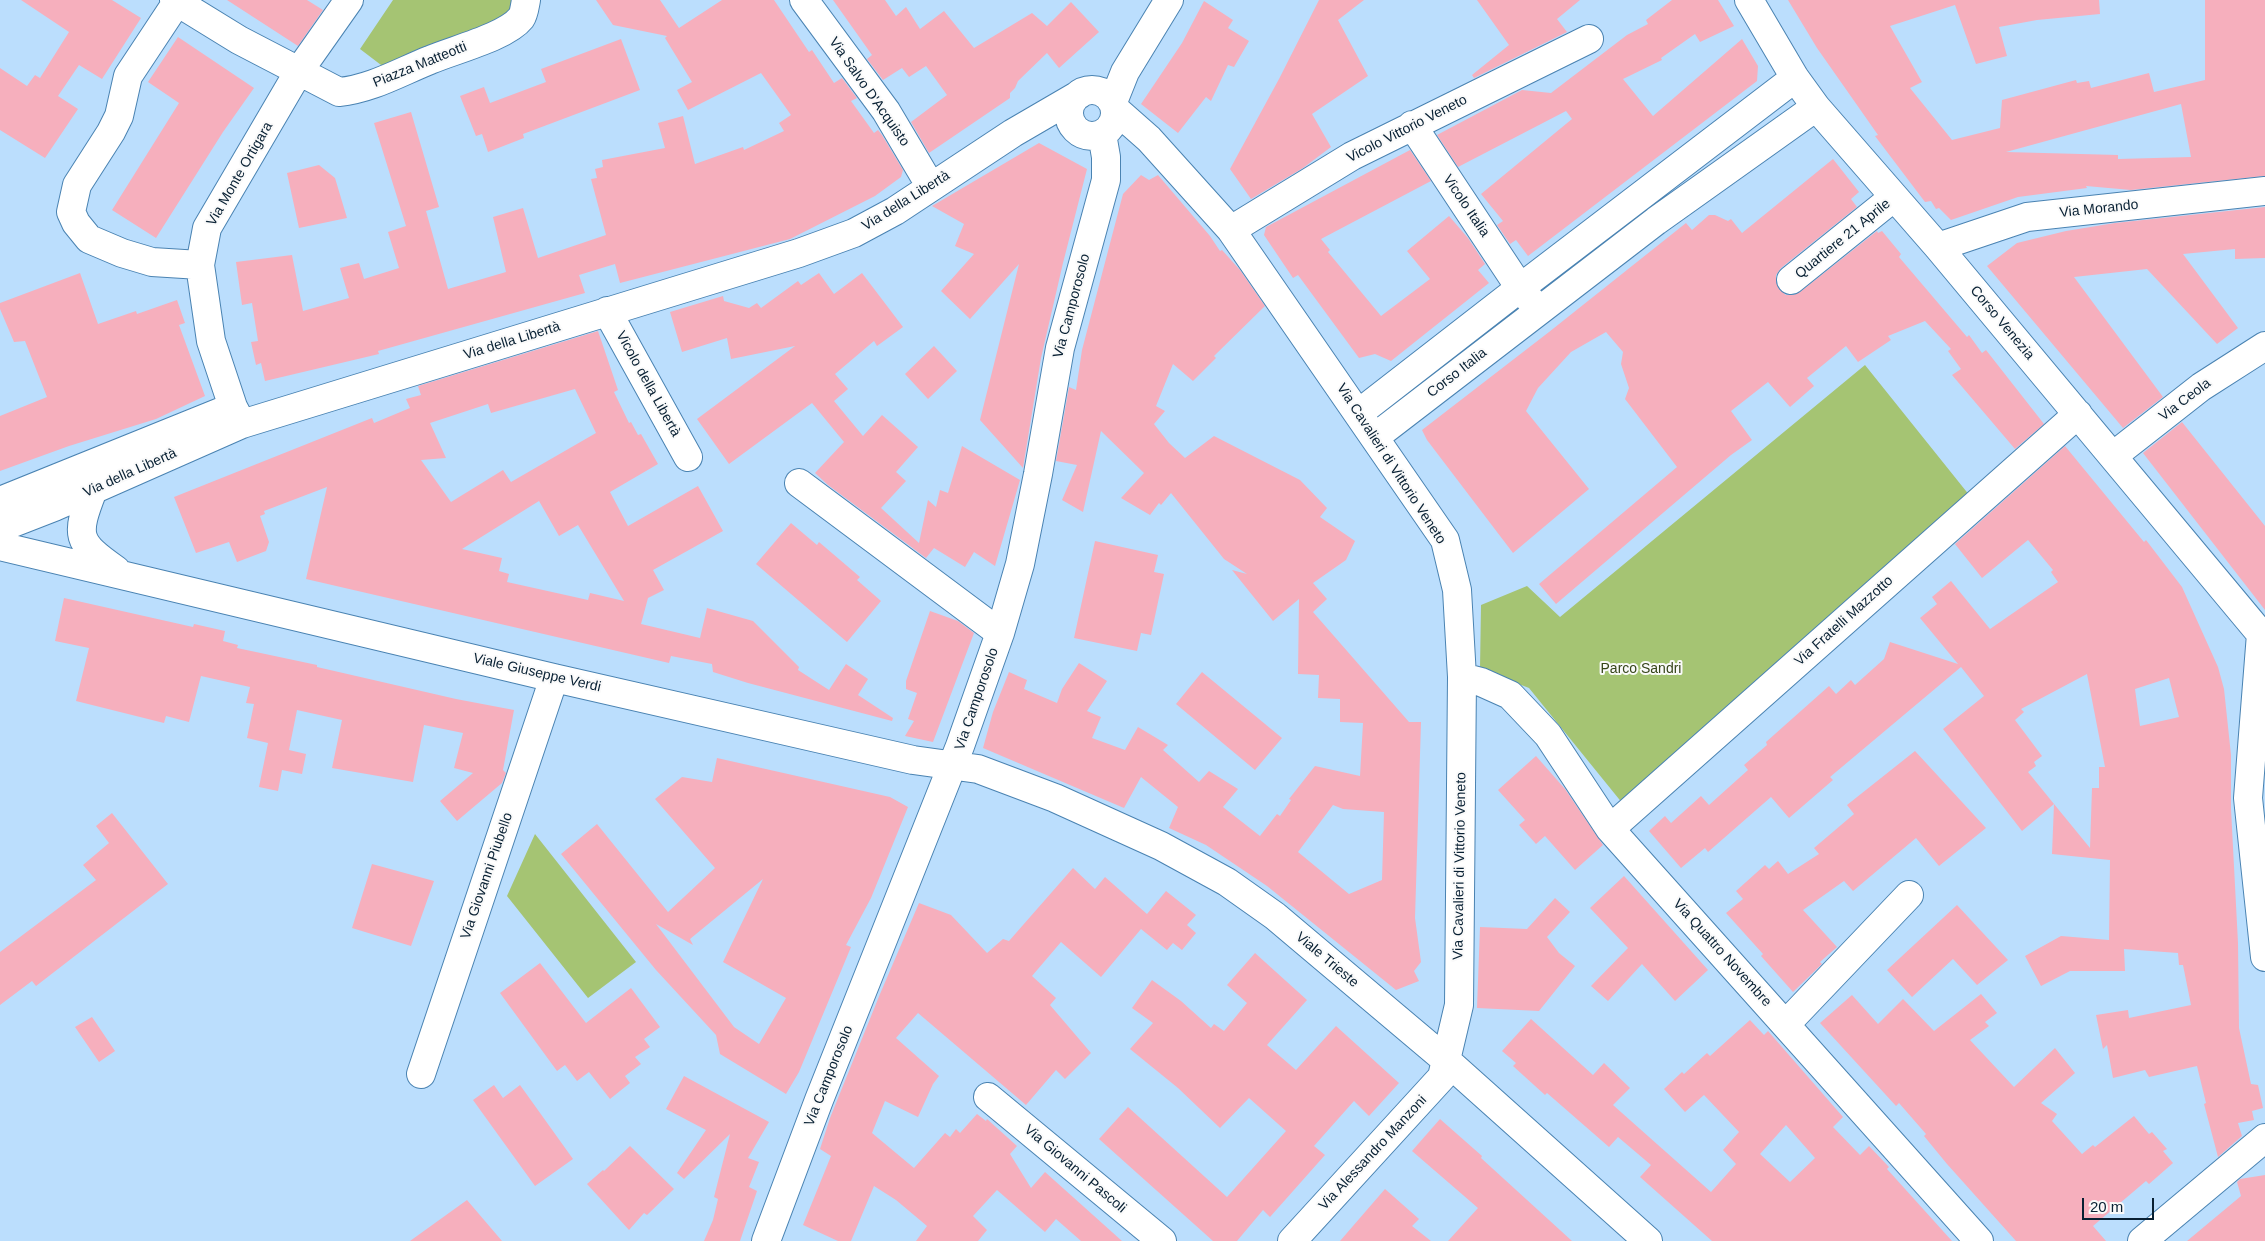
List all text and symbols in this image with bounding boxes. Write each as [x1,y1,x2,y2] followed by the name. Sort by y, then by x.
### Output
[825,34,913,150] street label: Via Salvo D'Acquisto
[371,39,469,91] street label: Piazza Matteotti
[1344,91,1470,167] street label: Vicolo Vittorio Veneto
[203,119,277,229] street label: Via Monte Ortigara
[859,167,953,235] street label: Via della Libertà
[1439,172,1493,240] street label: Vicolo Italia
[1792,195,1894,283] street label: Quartiere 21 Aprile
[2059,197,2139,221] street label: Via Morando
[1050,252,1094,360] street label: Via Camporosolo
[1966,283,2038,363] street label: Corso Venezia
[462,318,562,364] street label: Via della Libertà
[612,328,684,440] street label: Vicolo della Libertà
[1424,345,1490,401] street label: Corso Italia
[2156,375,2214,425] street label: Via Ceola
[1333,381,1449,547] street label: Via Cavalieri di Vittorio Veneto
[81,445,179,501] street label: Via della Libertà
[1791,572,1897,670] street label: Via Fratelli Mazzotto
[952,646,1002,752] street label: Via Camporosolo
[472,650,602,696] street label: Viale Giuseppe Verdi
[1601,661,1681,677] park label: Parco Sandri
[1450,772,1470,960] street label: Via Cavalieri di Vittorio Veneto
[457,810,517,942] street label: Via Giovanni Piubello
[1669,896,1775,1010] street label: Via Quattro Novembre
[1292,929,1362,991] street label: Viale Trieste
[801,1023,857,1129] street label: Via Camporosolo
[1315,1092,1431,1214] street label: Via Alessandro Manzoni
[1021,1121,1129,1217] street label: Via Giovanni Pascoli
[2085,1188,2158,1220] scale bar
[2090,1198,2123,1215] text: 20 m

